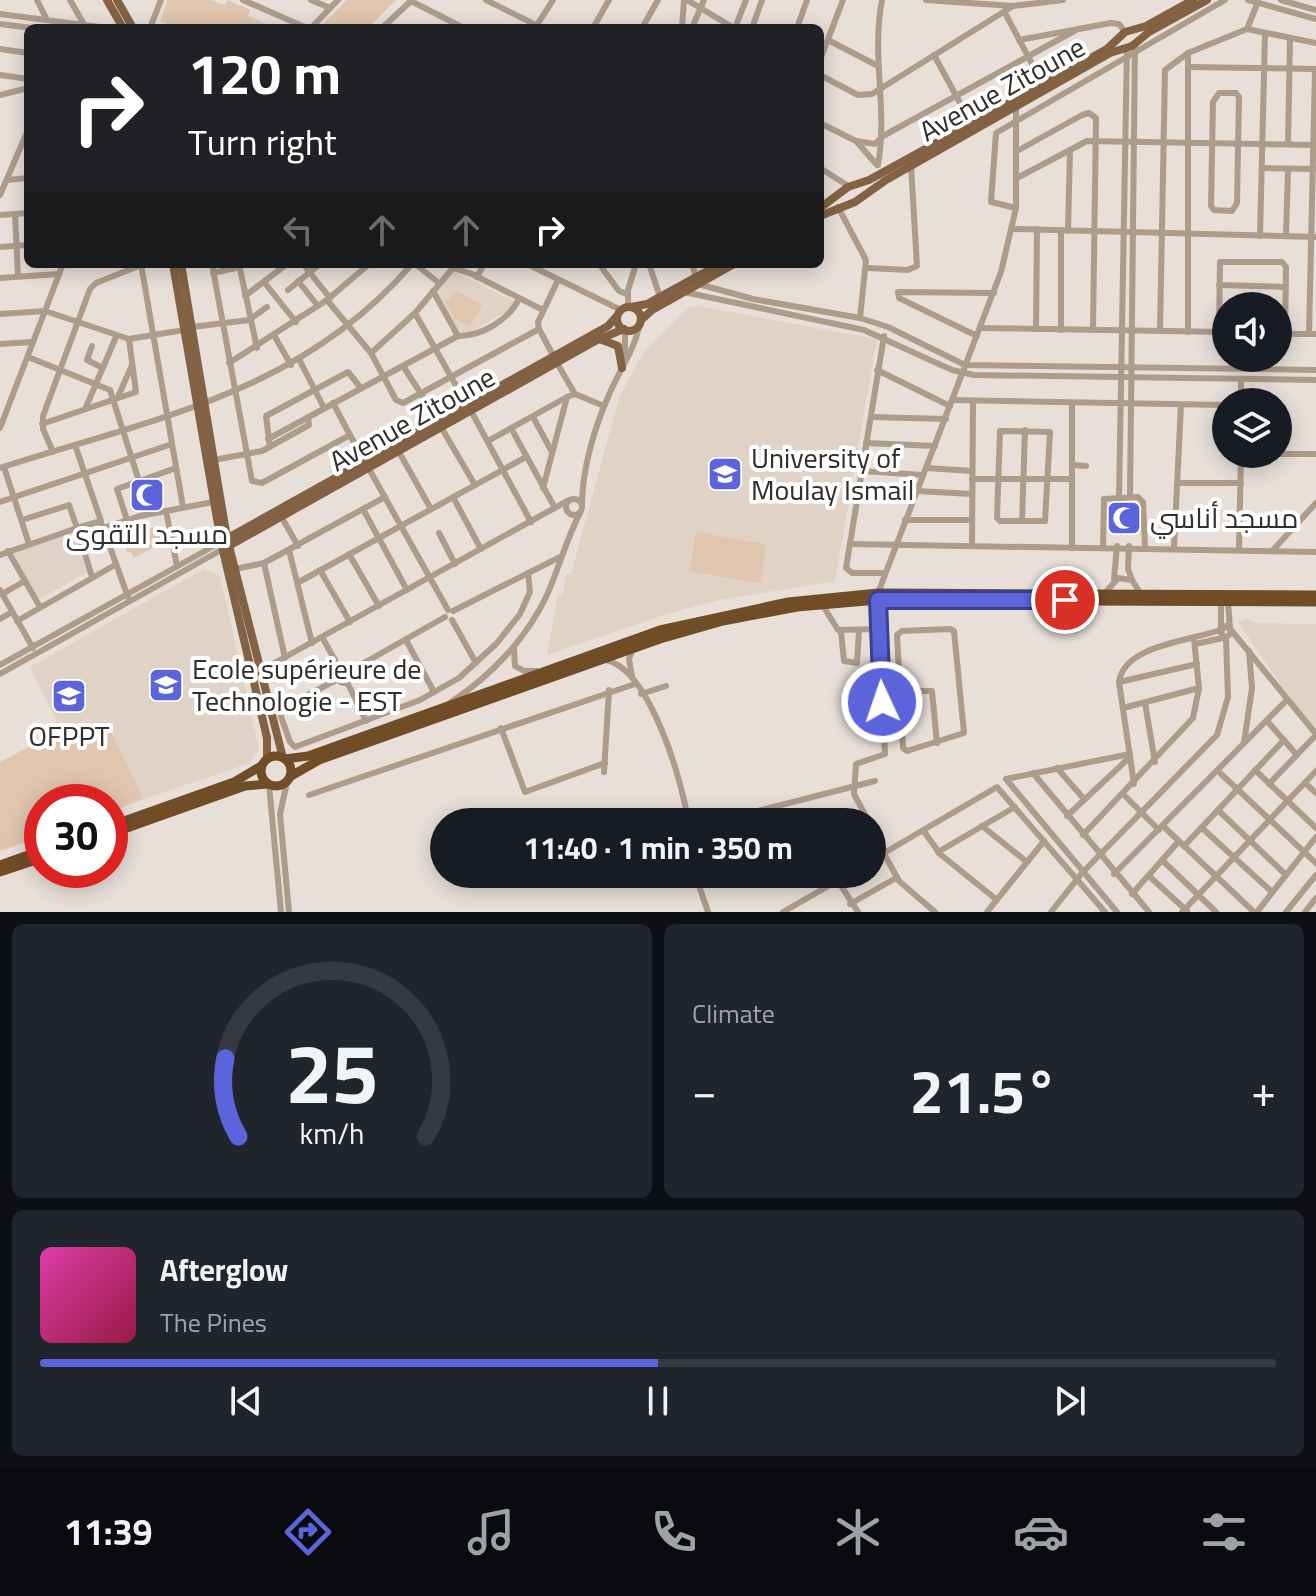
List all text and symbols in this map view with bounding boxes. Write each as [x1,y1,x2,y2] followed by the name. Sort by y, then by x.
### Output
[188,21,341,126] text: 120 m
[909,22,1095,156] street label: Avenue Zitoune
[56,56,160,160] icon: right
[188,108,337,176] text: Turn right
[276,208,320,252] icon: left
[360,208,404,252] icon: ahead
[444,208,488,252] icon: ahead
[528,208,572,252] icon: right
[1212,292,1292,468] map controls
[1212,292,1292,372] button: sound
[319,352,505,486] street label: Avenue Zitoune
[1212,388,1292,468] button: layers
[751,432,914,516] place label: University of Moulay Ismail
[706,455,744,493] school or university icon: University of Moulay Ismail
[128,476,166,514] mosque icon: مسجد التقوى
[1150,492,1299,544] place label: مسجد أناسي
[1105,499,1143,537] mosque icon: مسجد أناسي
[66,508,228,560] place label: مسجد التقوى
[1031,566,1099,634] pin
[1043,578,1087,622] icon: arrive
[192,643,422,727] place label: Ecole supérieure de Technologie - EST
[840,660,924,744] position arrow
[147,666,185,704] school or university icon: Ecole supérieure de Technologie - EST
[50,677,88,715] school or university icon: OFPPT
[29,710,110,762] place label: OFPPT
[24,784,128,888] speed limit sign: 30
[523,820,793,876] text: 11:40 · 1 min · 350 m
[692,989,775,1038] text: Climate
[286,994,378,1150] text: 25
[910,1035,1058,1147] text: 21.5°
[692,1050,717,1132] text: −
[1251,1050,1276,1132] text: +
[300,1107,364,1160] text: km/h
[160,1242,288,1298] text: Afterglow
[160,1298,267,1347] text: The Pines
[224,1379,268,1423] icon: previous
[636,1379,680,1423] icon: pause
[1048,1379,1092,1423] icon: next
[64,1498,153,1566] text: 11:39
[280,1504,336,1560] icon: directions
[463,1504,519,1560] icon: music
[646,1504,702,1560] icon: phone
[830,1504,886,1560] icon: climate
[1013,1504,1069,1560] icon: car
[1196,1504,1252,1560] icon: filters

